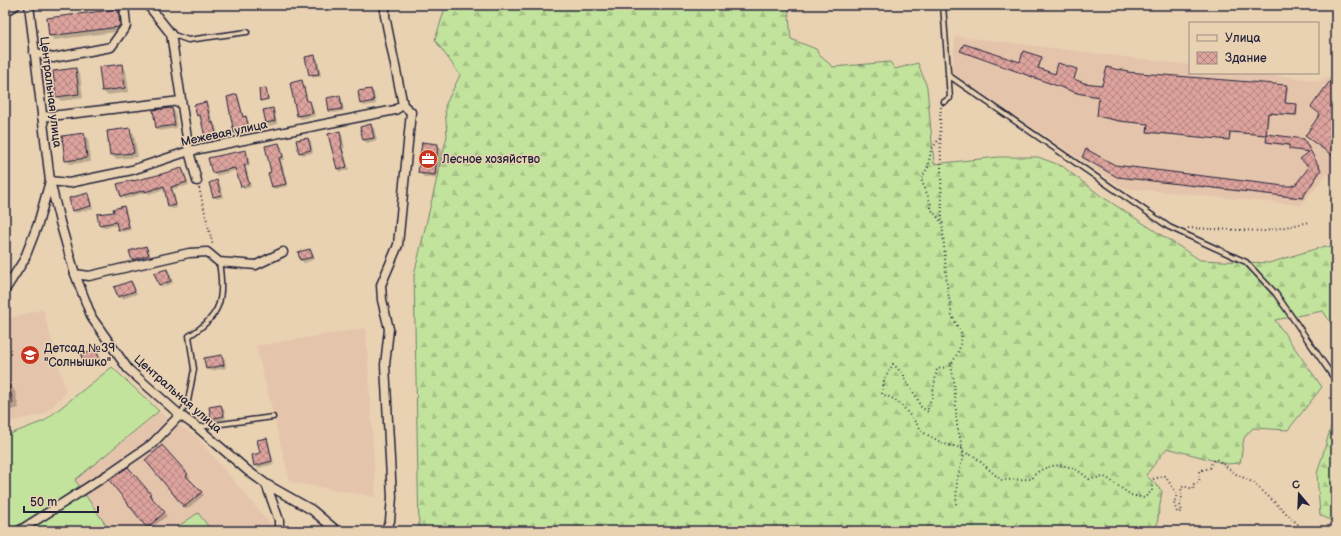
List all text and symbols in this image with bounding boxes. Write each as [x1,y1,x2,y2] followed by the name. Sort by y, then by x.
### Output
[1189,22,1319,74] legend
[1225,31,1261,46] text: Улица
[36,36,65,148] street label: Центральная улица
[1225,51,1267,66] text: Здание
[179,117,269,150] street label: Межевая улица
[417,148,439,170] office icon: Лесное хозяйство
[441,152,540,167] place label: Лесное хозяйство
[44,341,115,370] place label: Детсад №39 "Солнышко"
[19,344,41,366] school or university icon: Детсад №39 "Солнышко"
[131,352,225,437] street label: Центральная улица
[1279,474,1319,514] north arrow
[1290,478,1302,492] text: С
[24,488,98,514] scale bar
[30,495,57,510] text: 50 m

